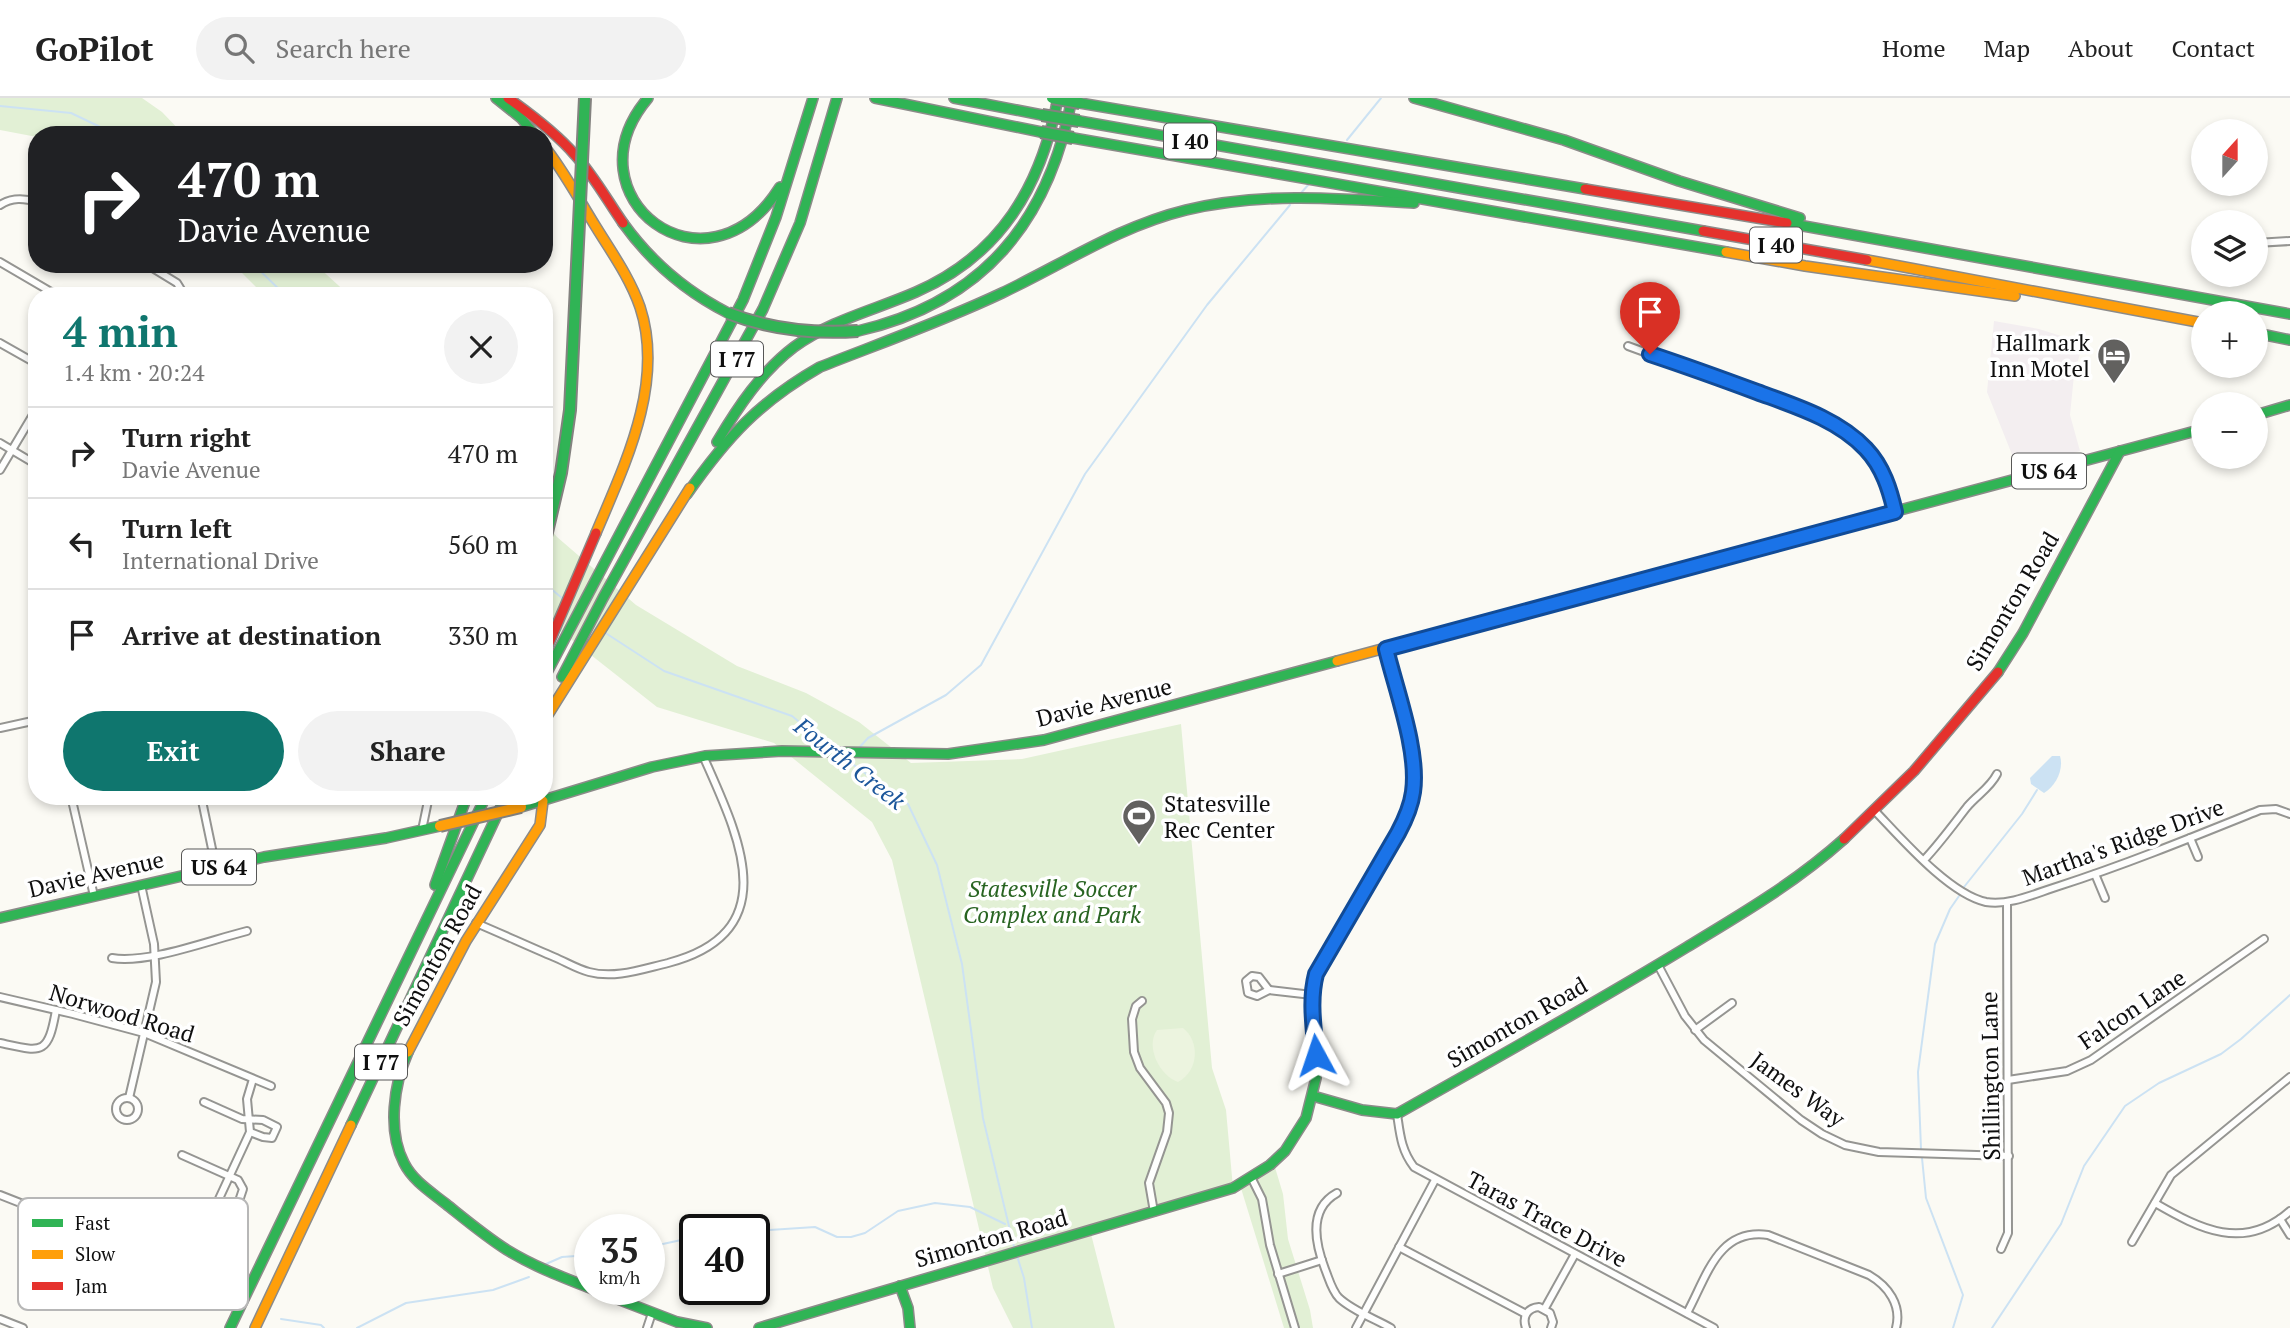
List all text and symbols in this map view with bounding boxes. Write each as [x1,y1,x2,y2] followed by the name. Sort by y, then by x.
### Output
[196,17,686,80] search box
[35,27,154,70] text: GoPilot
[220,29,258,67] icon: search
[276,31,411,65] text: Search here
[1882,32,1946,64] text: Home
[1984,32,2030,64] text: Map
[2068,32,2134,64] text: About
[2172,32,2255,64] text: Contact
[2191,119,2268,196] north arrow
[2191,119,2268,469] map controls
[1164,124,1216,158] road number: I 40
[178,146,320,211] text: 470 m
[63,154,154,245] icon: right
[178,209,371,251] text: Davie Avenue
[2191,210,2268,287] button: layers
[1750,228,1802,262] road number: I 40
[1620,282,1680,354] pin
[1631,293,1669,331] icon: arrive
[2191,301,2268,378] button: +
[63,303,178,359] text: 4 min
[444,310,518,384] button: close
[1990,327,2090,384] place label: Hallmark Inn Motel
[2095,336,2133,385] hotel icon: Hallmark Inn Motel
[711,342,763,376] road number: I 77
[63,357,205,388] text: 1.4 km · 20:24
[2191,392,2268,469] button: −
[122,420,251,454] text: Turn right
[63,434,101,472] icon: right
[448,436,518,470] text: 470 m
[122,454,261,485] text: Davie Avenue
[2012,454,2086,488] road number: US 64
[122,511,232,545] text: Turn left
[63,525,101,563] icon: left
[1958,525,2066,676] street label: Simonton Road
[448,527,518,561] text: 560 m
[122,545,319,576] text: International Drive
[63,616,101,654] icon: arrive
[122,618,381,652] text: Arrive at destination
[448,618,518,652] text: 330 m
[1033,670,1175,734] street label: Davie Avenue
[787,709,912,817] water label: Fourth Creek
[63,711,284,791] button: Exit
[298,711,518,791] button: Share
[1164,788,1275,845] place label: Statesville Rec Center
[2018,791,2228,893] street label: Martha's Ridge Drive
[1120,797,1158,846] sports icon: Statesville Rec Center
[25,843,167,905] street label: Davie Avenue
[182,850,256,884] road number: US 64
[963,873,1142,930] park label: Statesville Soccer Complex and Park
[385,878,489,1031] street label: Simonton Road
[2072,962,2192,1056] street label: Falcon Lane
[1441,969,1593,1075] street label: Simonton Road
[46,976,199,1050] street label: Norwood Road
[1973,991,2007,1161] street label: Shillington Lane
[1279,1018,1353,1092] position arrow
[355,1044,407,1080] road number: I 77
[1745,1044,1852,1134] street label: James Way
[1461,1164,1633,1274] street label: Taras Trace Drive
[18,1198,248,1310] legend
[911,1201,1071,1275] street label: Simonton Road
[75,1210,110,1235] text: Fast
[679,1214,770,1305] speed limit sign: 40
[600,1227,639,1273] text: 35
[75,1241,116,1266] text: Slow
[599,1265,640,1289] text: km/h
[75,1273,108,1298] text: Jam

